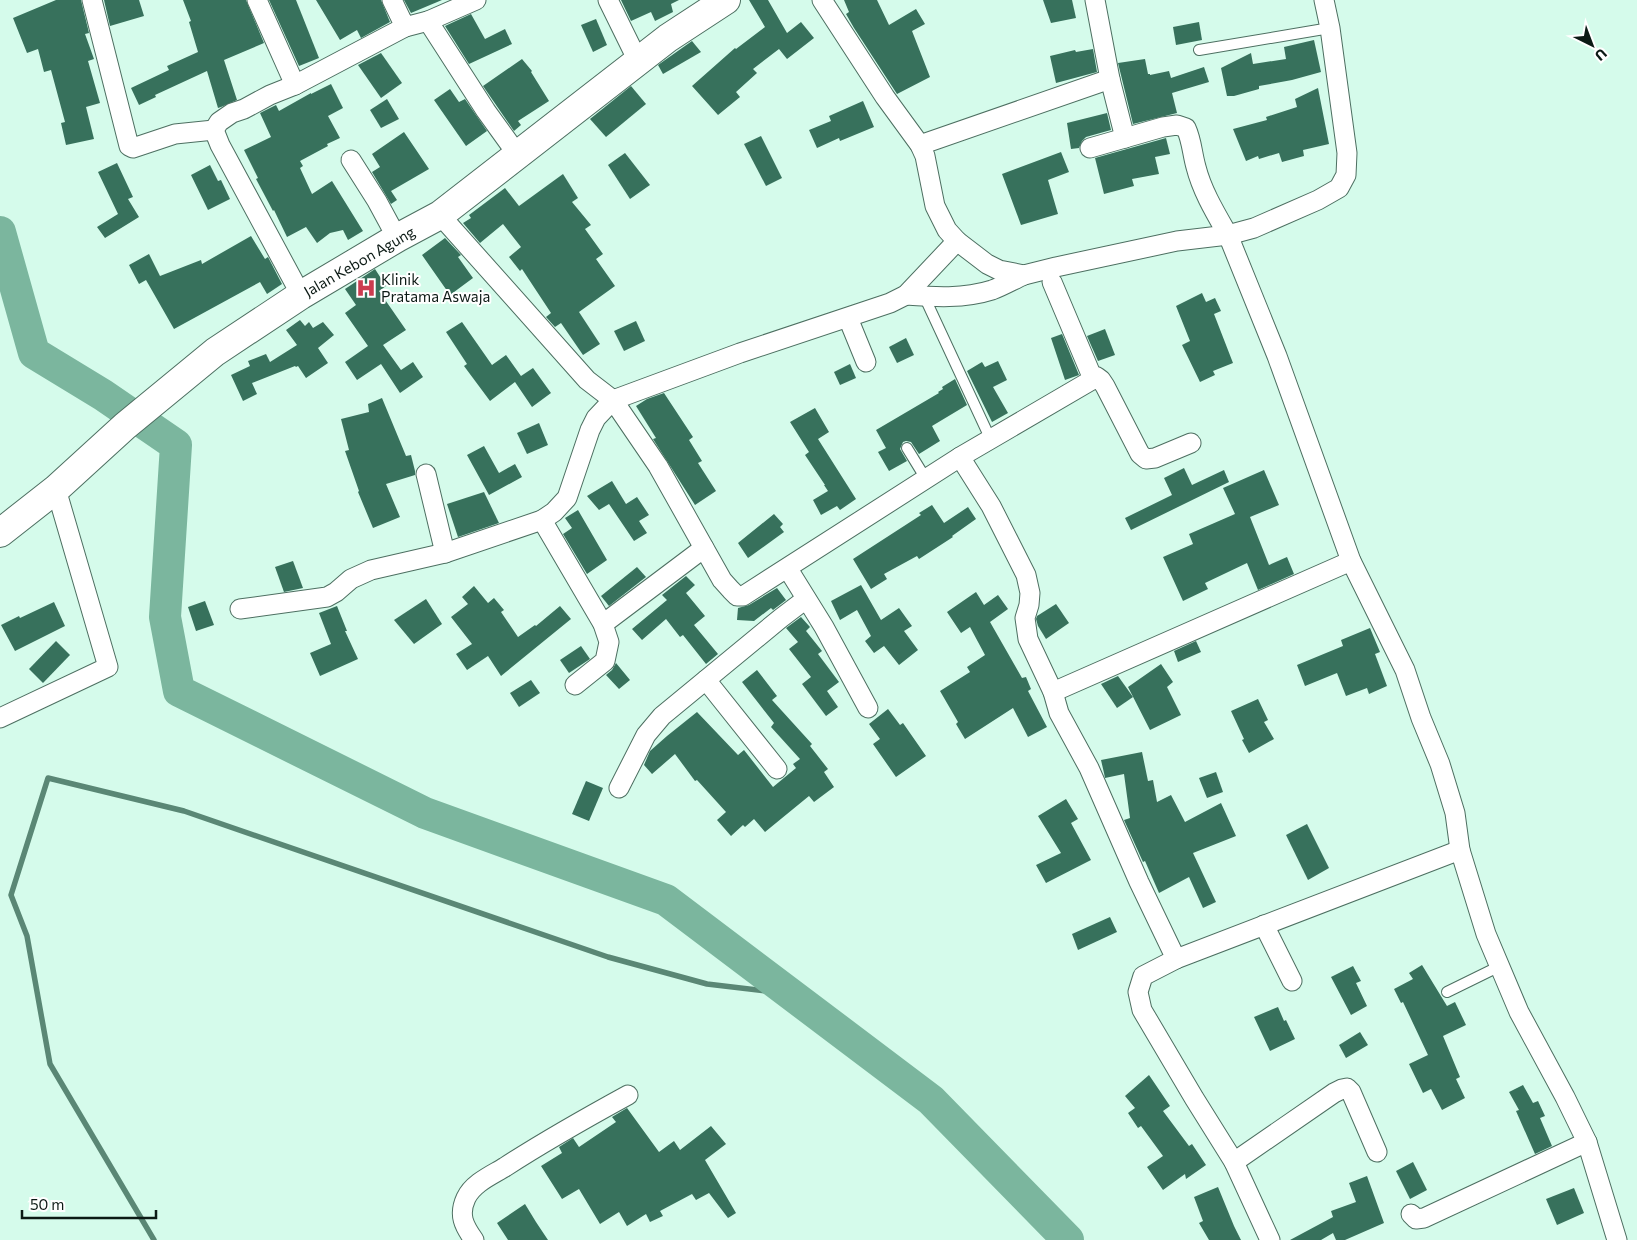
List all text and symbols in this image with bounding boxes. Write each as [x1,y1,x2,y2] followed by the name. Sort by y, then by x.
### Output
[1567,20,1617,70] north arrow
[1592,45,1611,65] text: U
[300,222,418,300] street label: Jalan Kebon Agung
[381,270,490,305] place label: Klinik Pratama Aswaja
[355,277,377,299] hospital icon: Klinik Pratama Aswaja
[22,1188,156,1220] scale bar
[30,1195,64,1213] text: 50 m

